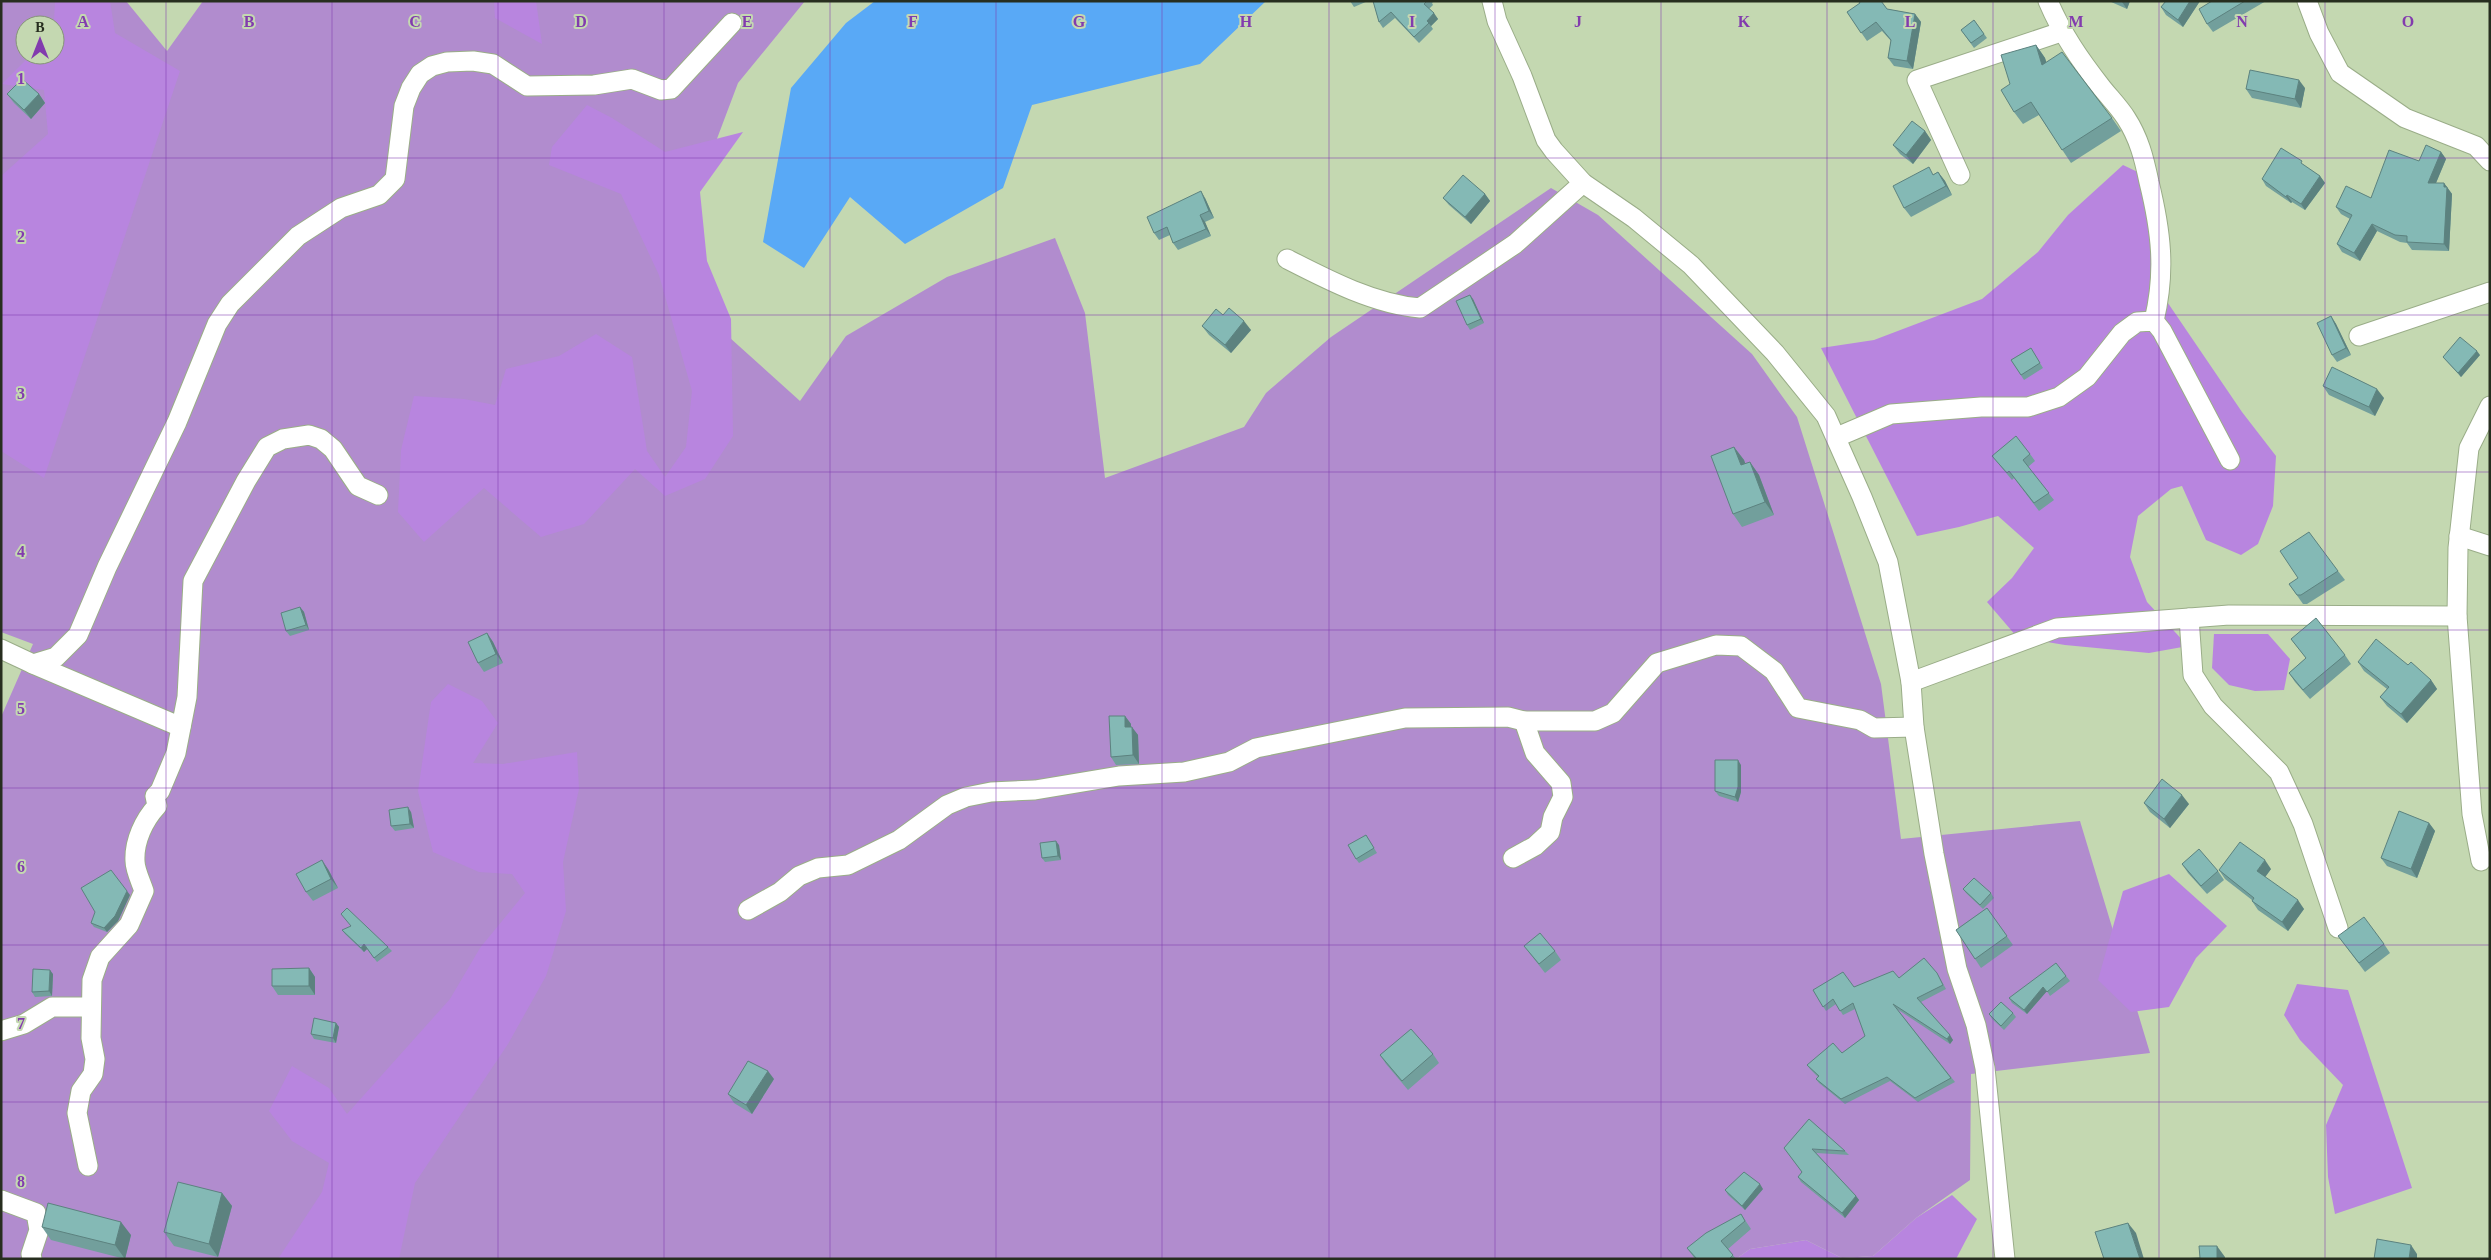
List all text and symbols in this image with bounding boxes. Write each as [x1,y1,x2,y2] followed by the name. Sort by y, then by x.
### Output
[77,13,89,30] text: A
[244,13,255,30] text: B
[409,13,421,30] text: C
[575,13,587,30] text: D
[742,13,752,30] text: E
[908,13,918,30] text: F
[1073,13,1086,30] text: G
[1240,13,1253,30] text: H
[1409,13,1415,30] text: I
[1574,13,1582,30] text: J
[1738,13,1751,30] text: K
[1905,13,1915,30] text: L
[2068,13,2084,30] text: M
[2236,13,2248,30] text: N
[2402,13,2414,30] text: O
[15,15,65,65] north arrow
[35,20,45,35] text: B
[17,70,25,87] text: 1
[17,228,25,245] text: 2
[17,385,25,402] text: 3
[17,543,25,560] text: 4
[17,700,25,717] text: 5
[17,858,25,875] text: 6
[17,1015,25,1032] text: 7
[17,1173,25,1190] text: 8

